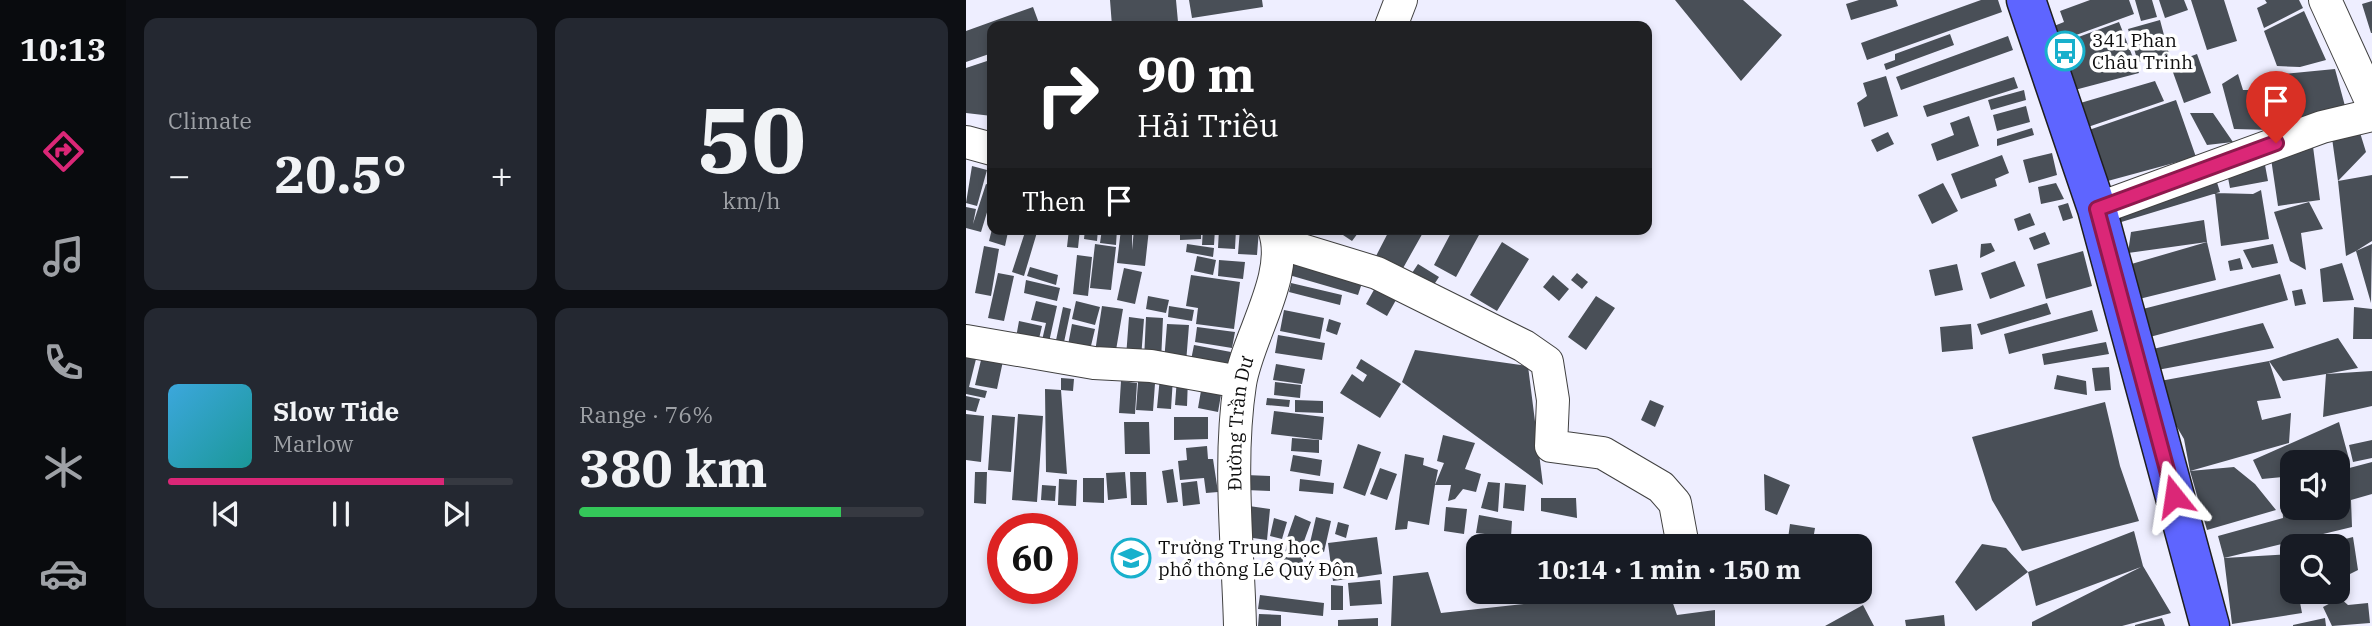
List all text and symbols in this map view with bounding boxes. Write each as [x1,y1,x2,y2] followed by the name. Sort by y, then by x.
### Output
[20,28,106,70] text: 10:13
[2092,28,2193,74] place label: 341 Phan Châu Trinh
[2044,30,2086,72] bus stop icon: 341 Phan Châu Trinh
[1137,42,1255,105] text: 90 m
[1022,49,1113,140] icon: right
[2246,71,2306,143] pin
[697,80,806,198] text: 50
[2257,82,2295,120] icon: arrive
[1137,104,1279,146] text: Hải Triều
[168,105,252,135] text: Climate
[39,127,88,176] icon: directions
[274,140,407,207] text: 20.5°
[168,150,191,199] text: −
[490,150,513,199] text: +
[1100,182,1138,220] icon: arrive
[1022,184,1086,218] text: Then
[722,185,781,215] text: km/h
[39,232,88,281] icon: music
[39,338,88,387] icon: phone
[1222,353,1258,491] street label: Đường Trần Dư
[273,394,399,428] text: Slow Tide
[579,399,713,429] text: Range · 76%
[273,428,353,458] text: Marlow
[579,434,768,501] text: 380 km
[39,443,88,492] icon: climate
[2280,450,2350,604] map controls
[2280,450,2350,520] button: sound
[2137,459,2211,533] position arrow
[207,495,245,533] icon: previous
[322,495,360,533] icon: pause
[437,495,475,533] icon: next
[987,513,1078,604] speed limit sign: 60
[2280,534,2350,604] button: search
[1158,535,1355,581] place label: Trường Trung học phổ thông Lê Quý Đôn
[1110,537,1152,579] school or university icon: Trường Trung học phổ thông Lê Quý Đôn
[39,549,88,598] icon: car
[1537,552,1801,586] text: 10:14 · 1 min · 150 m

